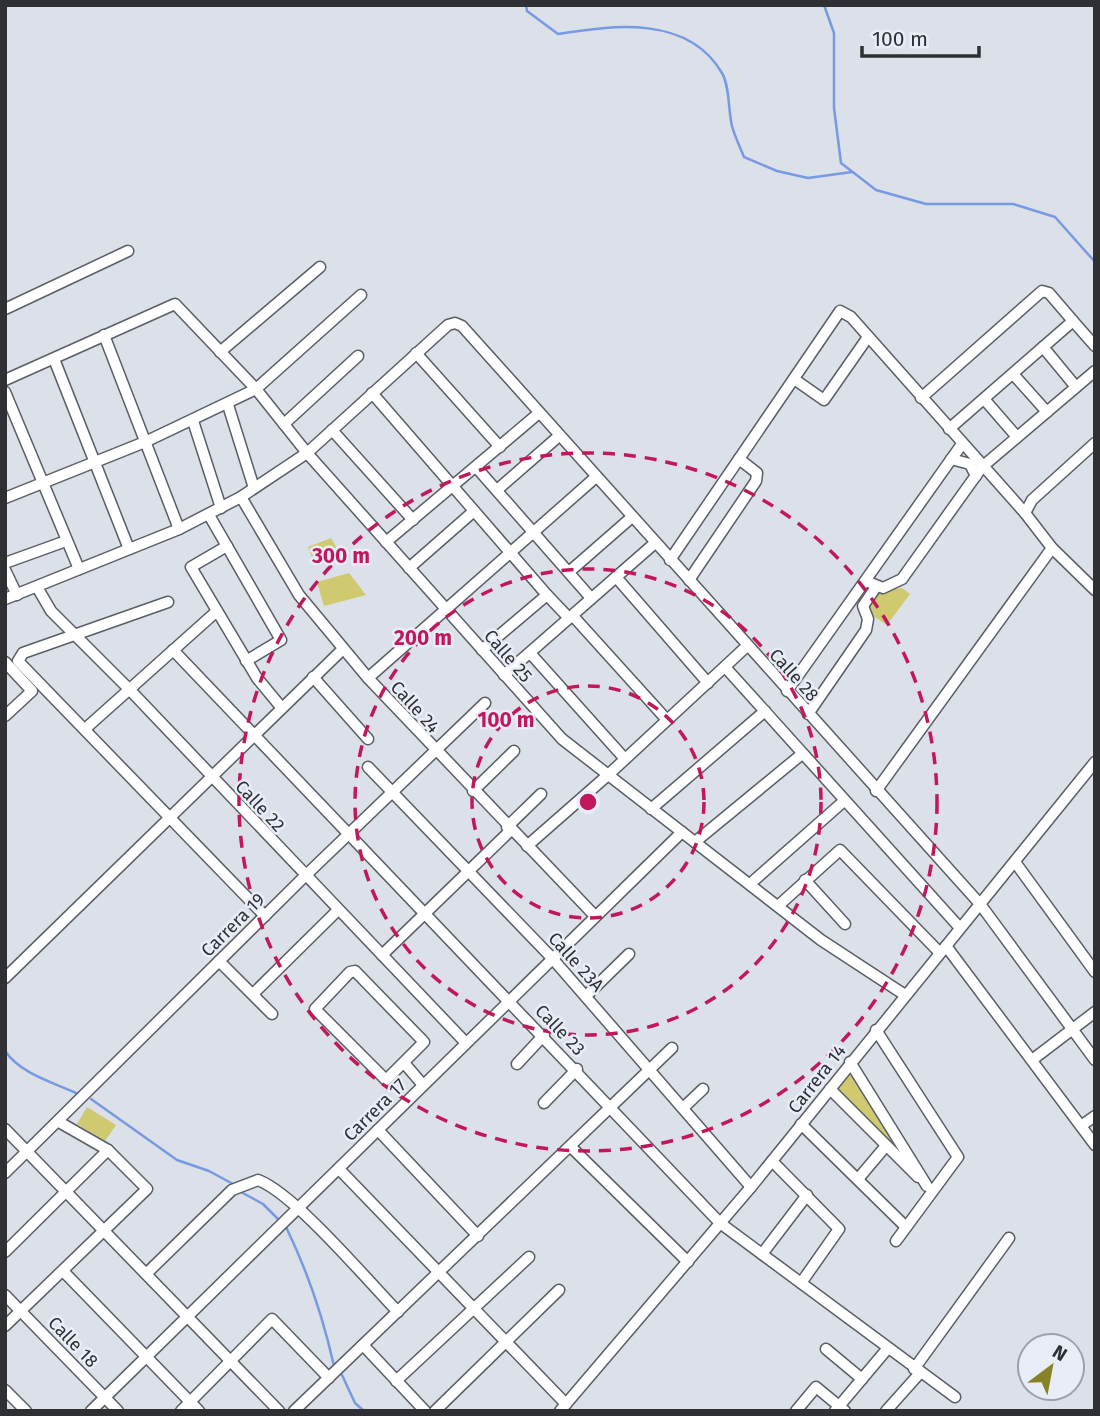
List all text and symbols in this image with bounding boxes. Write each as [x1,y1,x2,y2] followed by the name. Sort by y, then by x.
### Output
[862,14,979,58] scale bar
[872,26,928,52] text: 100 m
[311,543,370,569] text: 300 m
[394,625,452,651] text: 200 m
[479,625,537,687] street label: Calle 25
[765,644,823,706] street label: Calle 28
[386,676,444,738] street label: Calle 24
[477,707,535,733] text: 100 m
[231,776,289,836] street label: Calle 22
[576,790,600,814] centre of rings
[197,889,269,961] street label: Carrera 19
[544,928,609,997] street label: Calle 23A
[530,1000,590,1060] street label: Calle 23
[783,1040,851,1118] street label: Carrera 14
[339,1074,411,1146] street label: Carrera 17
[43,1312,103,1372] street label: Calle 18
[1016,1332,1086,1402] north arrow
[1048,1340,1071,1366] text: N

